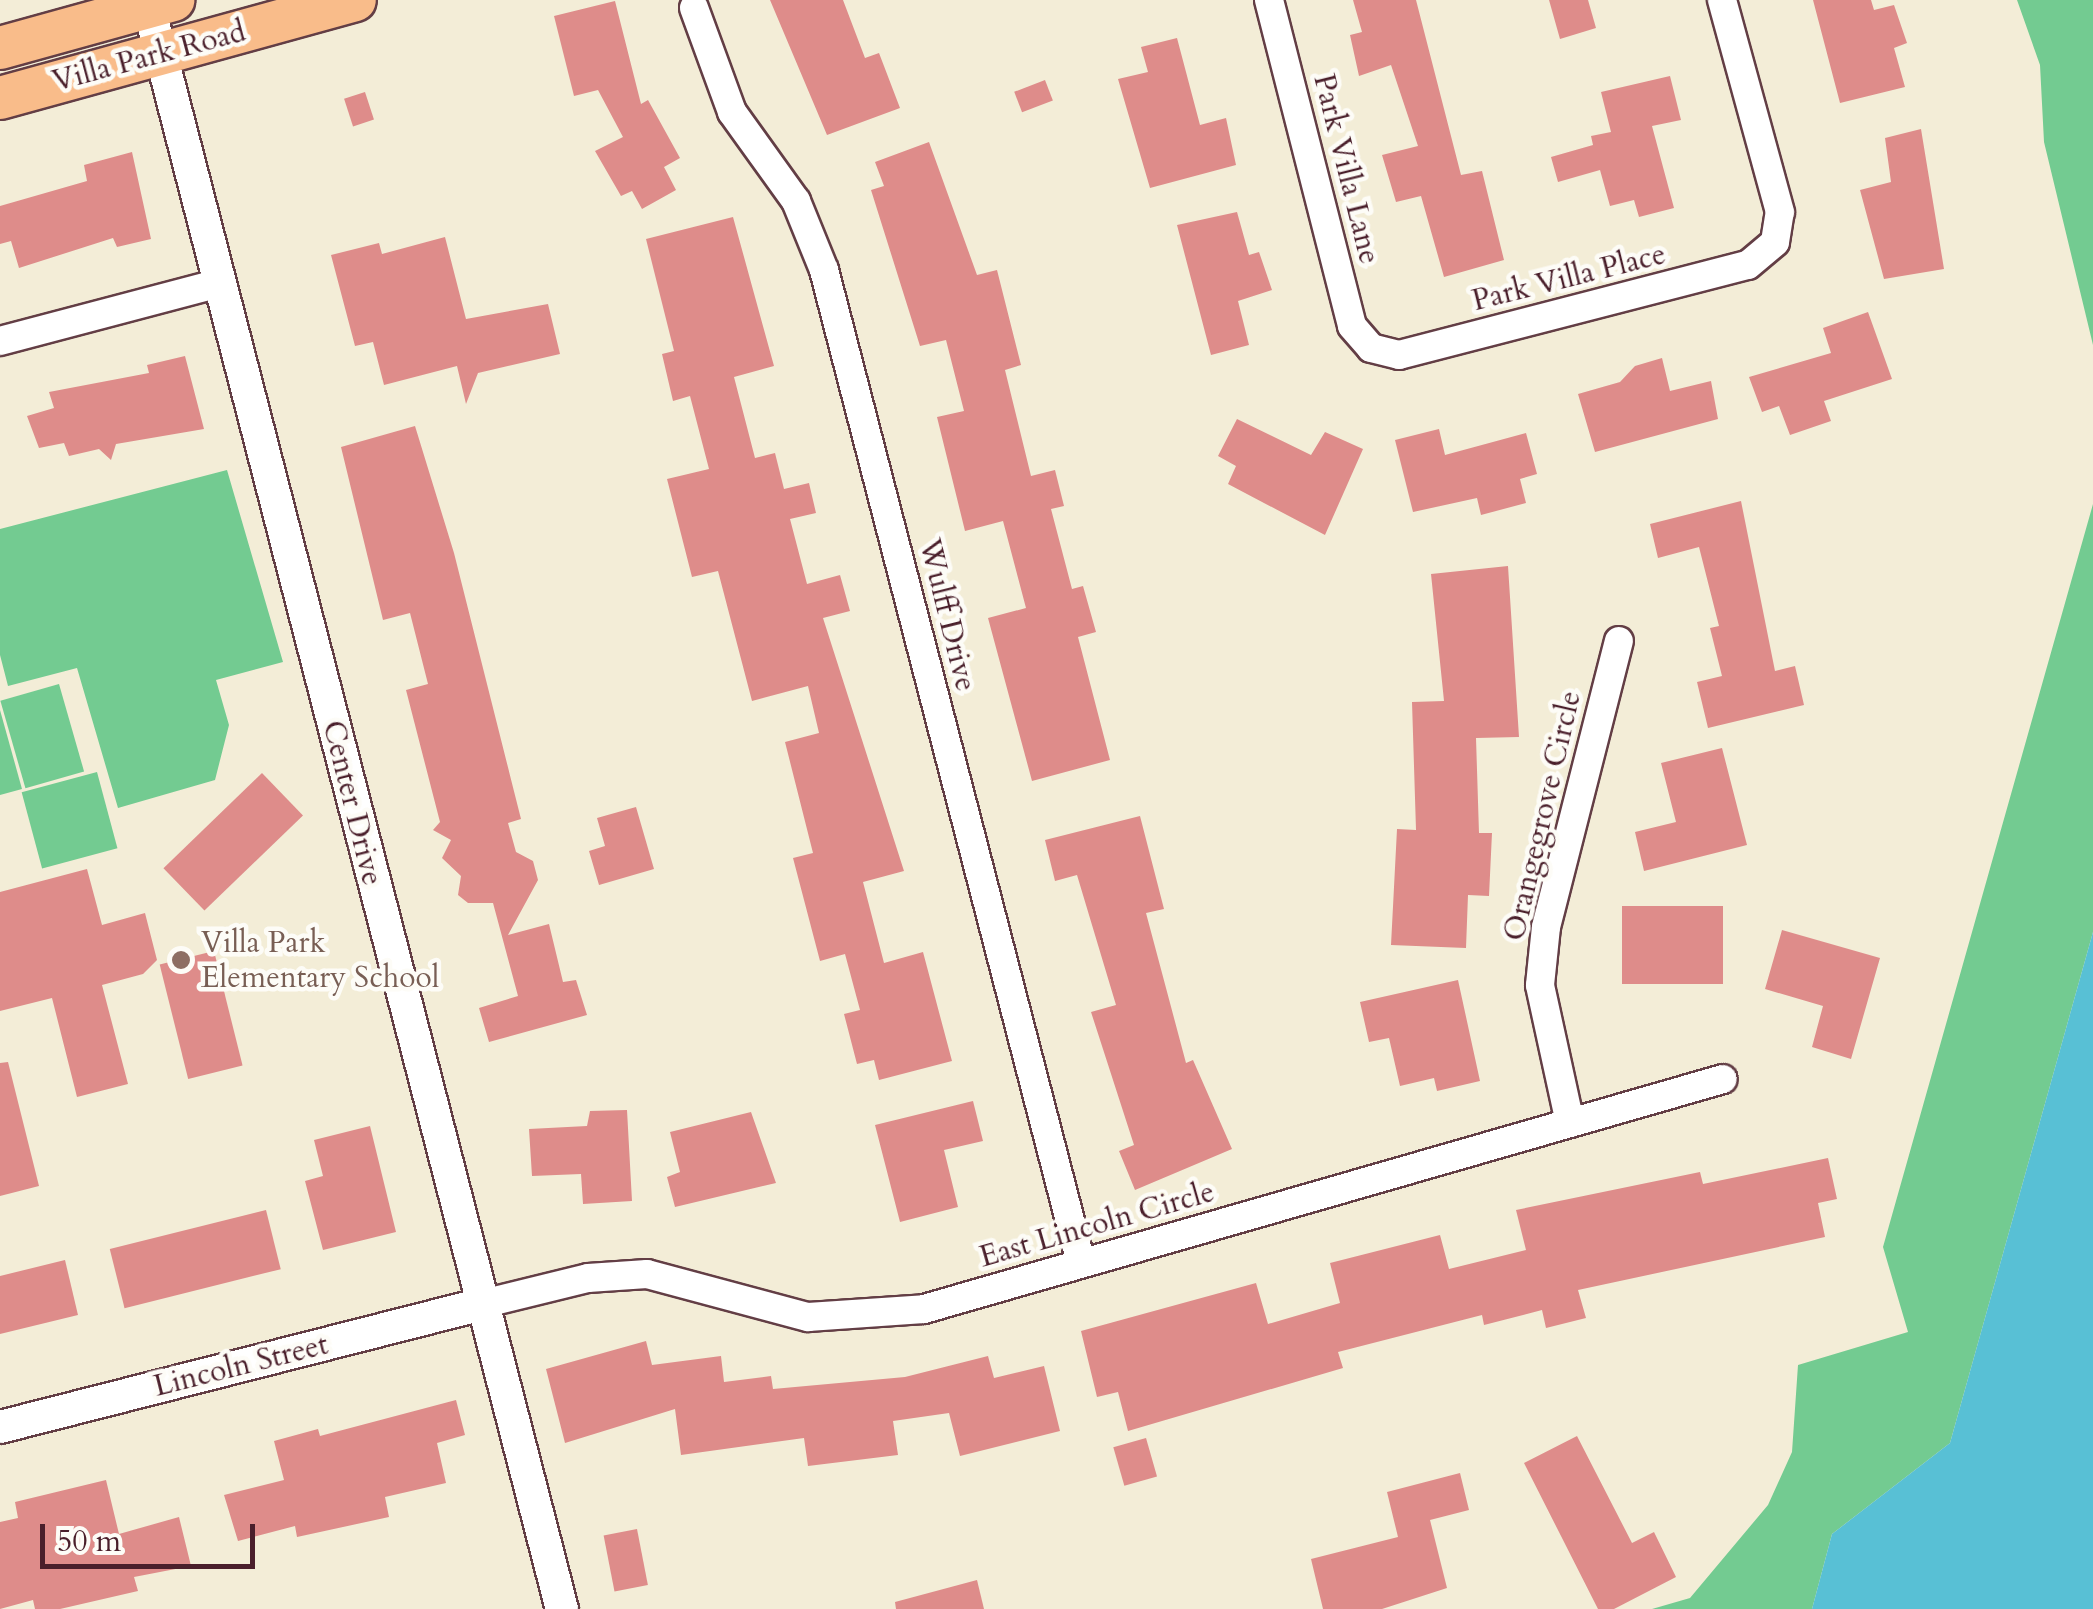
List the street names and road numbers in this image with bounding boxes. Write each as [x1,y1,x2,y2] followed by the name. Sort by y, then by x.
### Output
[48,14,250,100] street label: Villa Park Road
[1305,70,1387,268] street label: Park Villa Lane
[1469,237,1669,319] street label: Park Villa Place
[911,535,983,695] street label: Wulff Drive
[1497,688,1589,944] street label: Orangegrove Circle
[314,717,390,889] street label: Center Drive
[975,1174,1219,1276] street label: East Lincoln Circle
[150,1327,332,1405] street label: Lincoln Street

